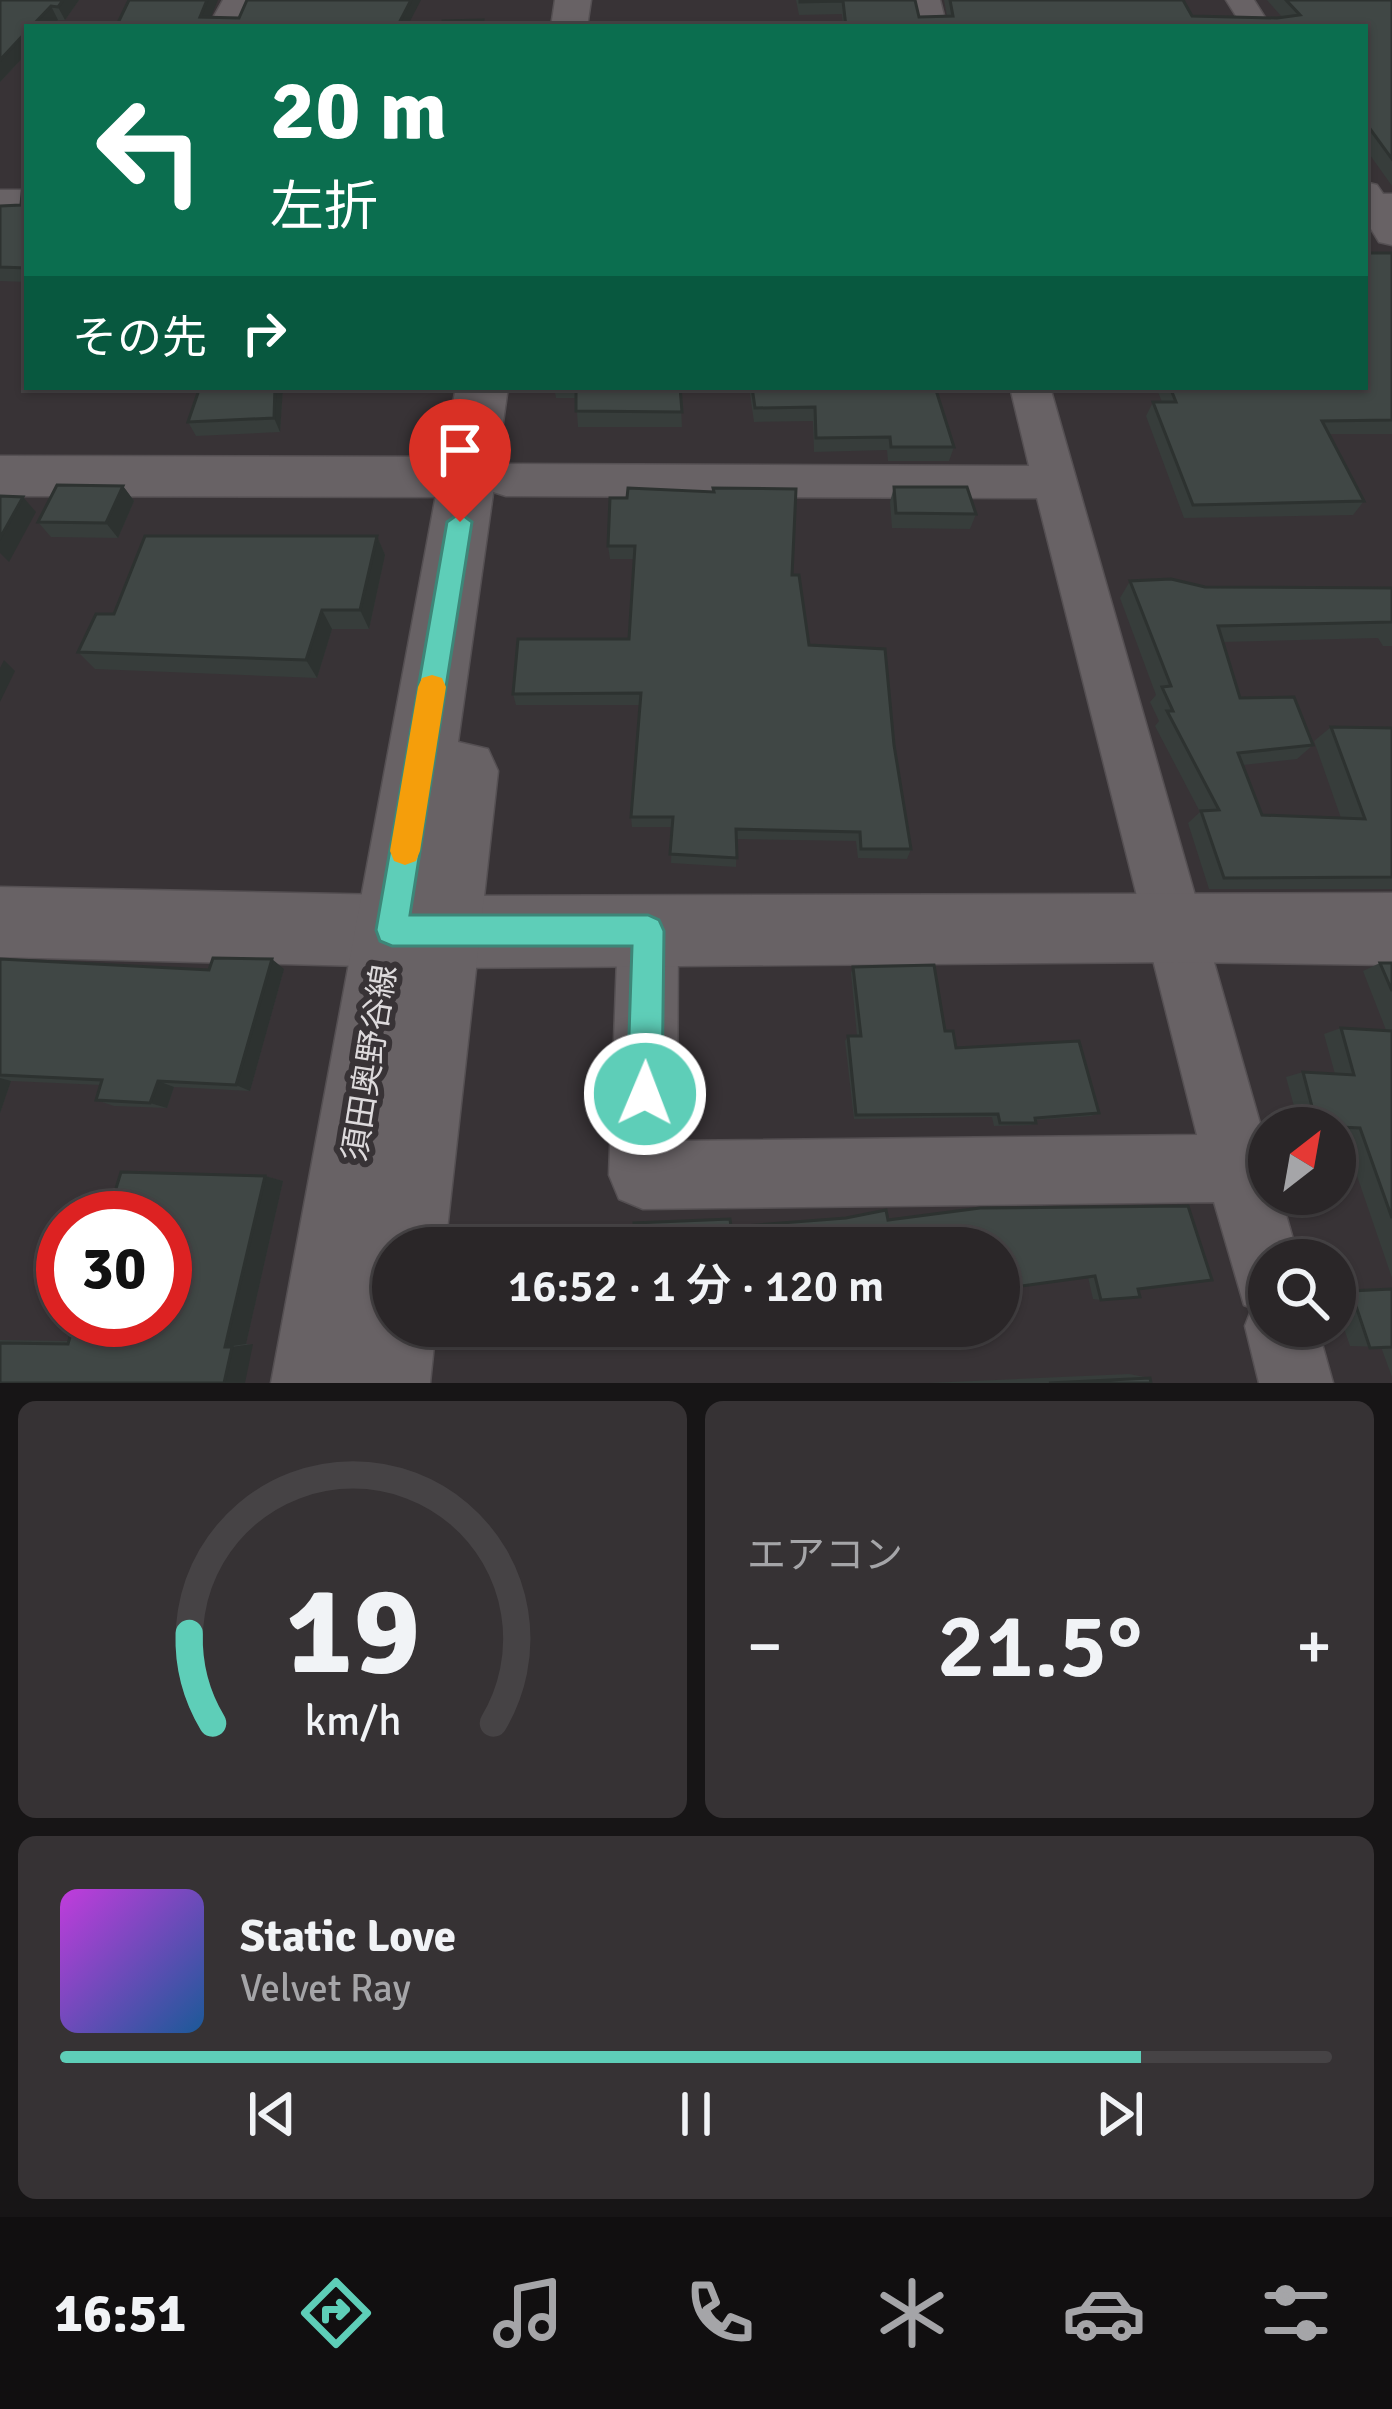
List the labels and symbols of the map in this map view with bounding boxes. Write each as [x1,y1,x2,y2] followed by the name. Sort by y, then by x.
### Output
[409,399,511,522] pin
[334,962,406,1164] street label: 須田奥野谷線
[582,1031,708,1157] position arrow
[1248,1107,1356,1215] north arrow
[36,1191,192,1347] speed limit sign: 30

